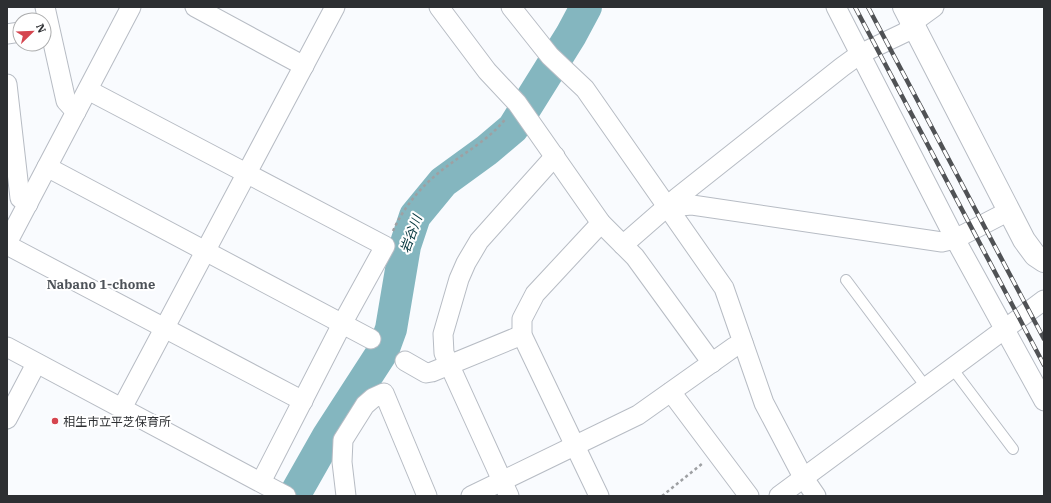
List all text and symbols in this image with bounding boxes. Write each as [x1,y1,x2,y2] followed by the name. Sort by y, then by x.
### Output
[12,12,52,52] north arrow
[33,21,49,35] text: N
[396,211,426,255] water label: 岩谷川
[47,276,155,293] district label: Nabano 1-chome
[63,414,171,429] place label: 相生市立平芝保育所
[50,416,60,426] marker: 相生市立平芝保育所

